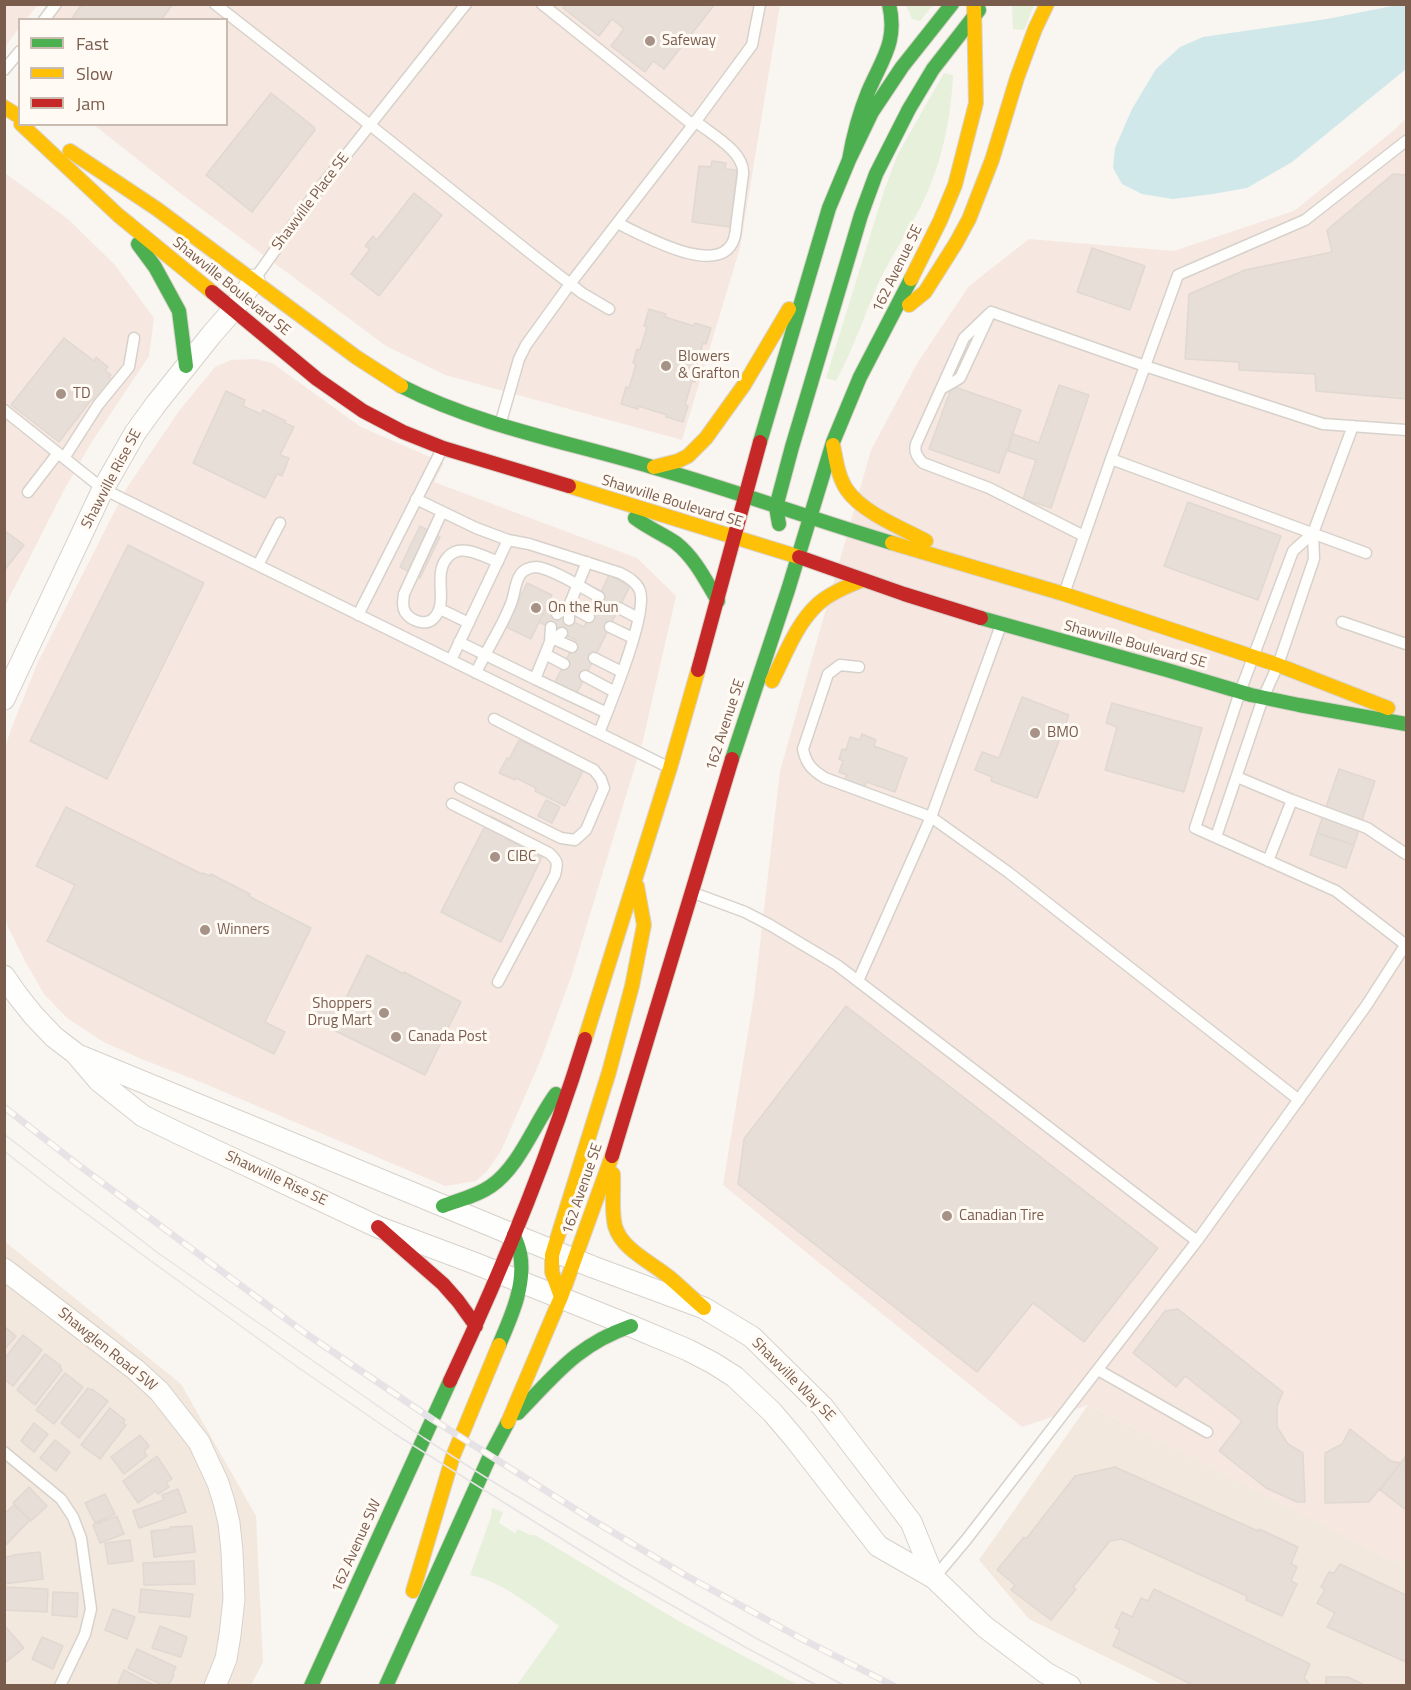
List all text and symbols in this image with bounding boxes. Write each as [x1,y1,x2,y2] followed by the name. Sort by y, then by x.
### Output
[18,18,228,126] legend
[76,30,109,57] text: Fast
[662,32,716,50] place label: Safeway
[643,34,657,48] marker: Safeway
[76,60,113,87] text: Slow
[76,90,105,117] text: Jam
[269,150,353,254] street label: Shawville Place SE
[869,222,927,316] street label: 162 Avenue SE
[168,234,294,340] street label: Shawville Boulevard SE
[678,348,740,383] place label: Blowers & Grafton
[659,359,673,373] marker: Blowers & Grafton
[73,385,91,403] place label: TD
[54,387,68,401] marker: TD
[78,426,146,532] street label: Shawville Rise SE
[599,472,745,532] street label: Shawville Boulevard SE
[548,599,619,617] place label: On the Run
[529,601,543,615] marker: On the Run
[1062,617,1208,673] street label: Shawville Boulevard SE
[703,677,749,773] street label: 162 Avenue SE
[1047,724,1079,742] place label: BMO
[1028,726,1042,740] marker: BMO
[507,848,536,866] place label: CIBC
[488,850,502,864] marker: CIBC
[217,921,269,939] place label: Winners
[198,923,212,937] marker: Winners
[308,995,372,1030] place label: Shoppers Drug Mart
[377,1006,391,1020] marker: Shoppers Drug Mart
[408,1028,487,1046] place label: Canada Post
[389,1030,403,1044] marker: Canada Post
[559,1141,607,1237] street label: 162 Avenue SE
[222,1148,330,1210] street label: Shawville Rise SE
[959,1207,1044,1225] place label: Canadian Tire
[940,1209,954,1223] marker: Canadian Tire
[54,1305,160,1395] street label: Shawglen Road SW
[747,1334,839,1426] street label: Shawville Way SE
[328,1497,386,1595] street label: 162 Avenue SW

